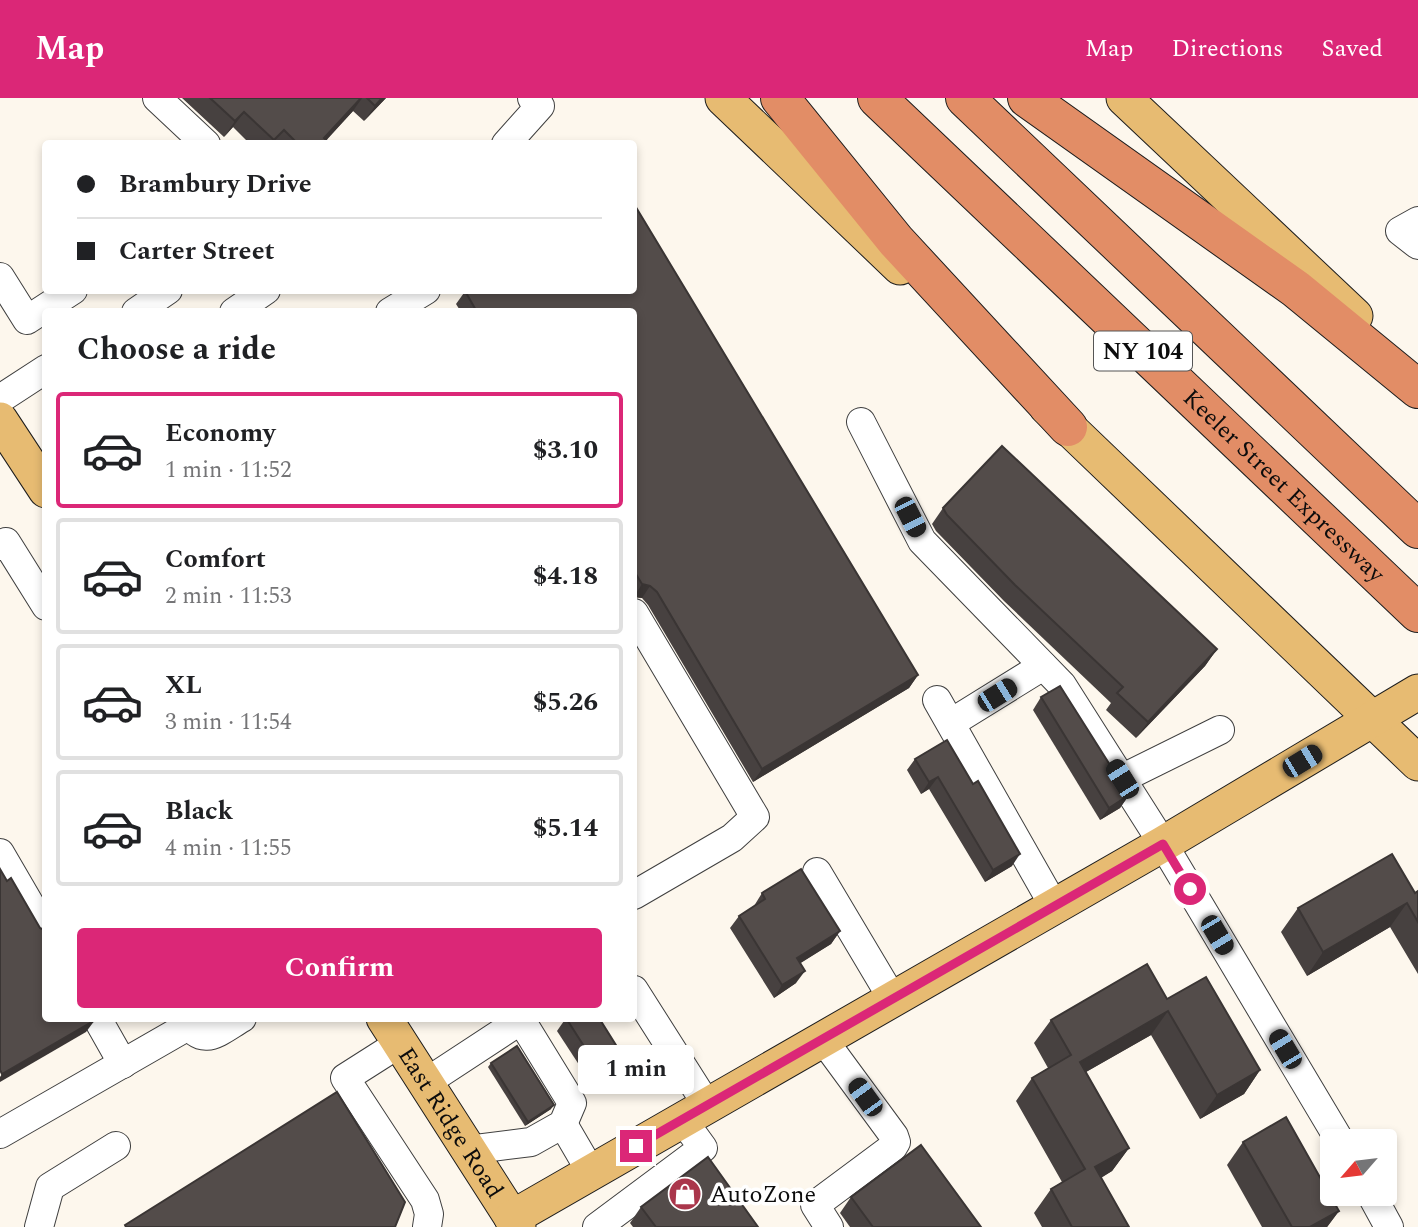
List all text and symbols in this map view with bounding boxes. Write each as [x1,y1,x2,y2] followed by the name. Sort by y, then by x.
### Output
[35,24,104,74] text: Map
[1085,31,1133,67] text: Map
[1171,31,1283,67] text: Directions
[1321,31,1383,67] text: Saved
[119,164,312,204] text: Brambury Drive
[119,231,275,271] text: Carter Street
[77,325,276,374] text: Choose a ride
[1094,332,1192,370] road number: NY 104
[1174,381,1394,592] street label: Keeler Street Expressway
[165,413,275,453] text: Economy
[81,419,144,482] icon: car
[533,430,598,470] text: $3.10
[165,453,292,488] text: 1 min · 11:52
[892,494,929,540] car
[165,539,266,579] text: Comfort
[81,545,144,608] icon: car
[533,556,598,596] text: $4.18
[165,579,292,614] text: 2 min · 11:53
[165,665,202,705] text: XL
[81,671,144,734] icon: car
[974,675,1021,715] car
[533,682,598,722] text: $5.26
[165,705,292,740] text: 3 min · 11:54
[1279,741,1326,781] car
[1102,756,1143,802] car
[165,791,233,831] text: Black
[81,797,144,860] icon: car
[533,808,598,848] text: $5.14
[165,831,292,866] text: 4 min · 11:55
[1174,873,1206,905] route start
[1198,912,1237,958] car
[77,928,602,1008] button: Confirm
[1266,1026,1305,1072] car
[388,1040,512,1206] street label: East Ridge Road
[578,1044,694,1094] callout: 1 min
[605,1052,667,1087] text: 1 min
[845,1074,886,1120] car
[1320,1129,1396,1206] north arrow
[1320,1129,1397,1206] map controls
[620,1130,652,1162] route end
[666,1175,704,1213] shop icon: AutoZone
[710,1177,816,1213] place label: AutoZone

